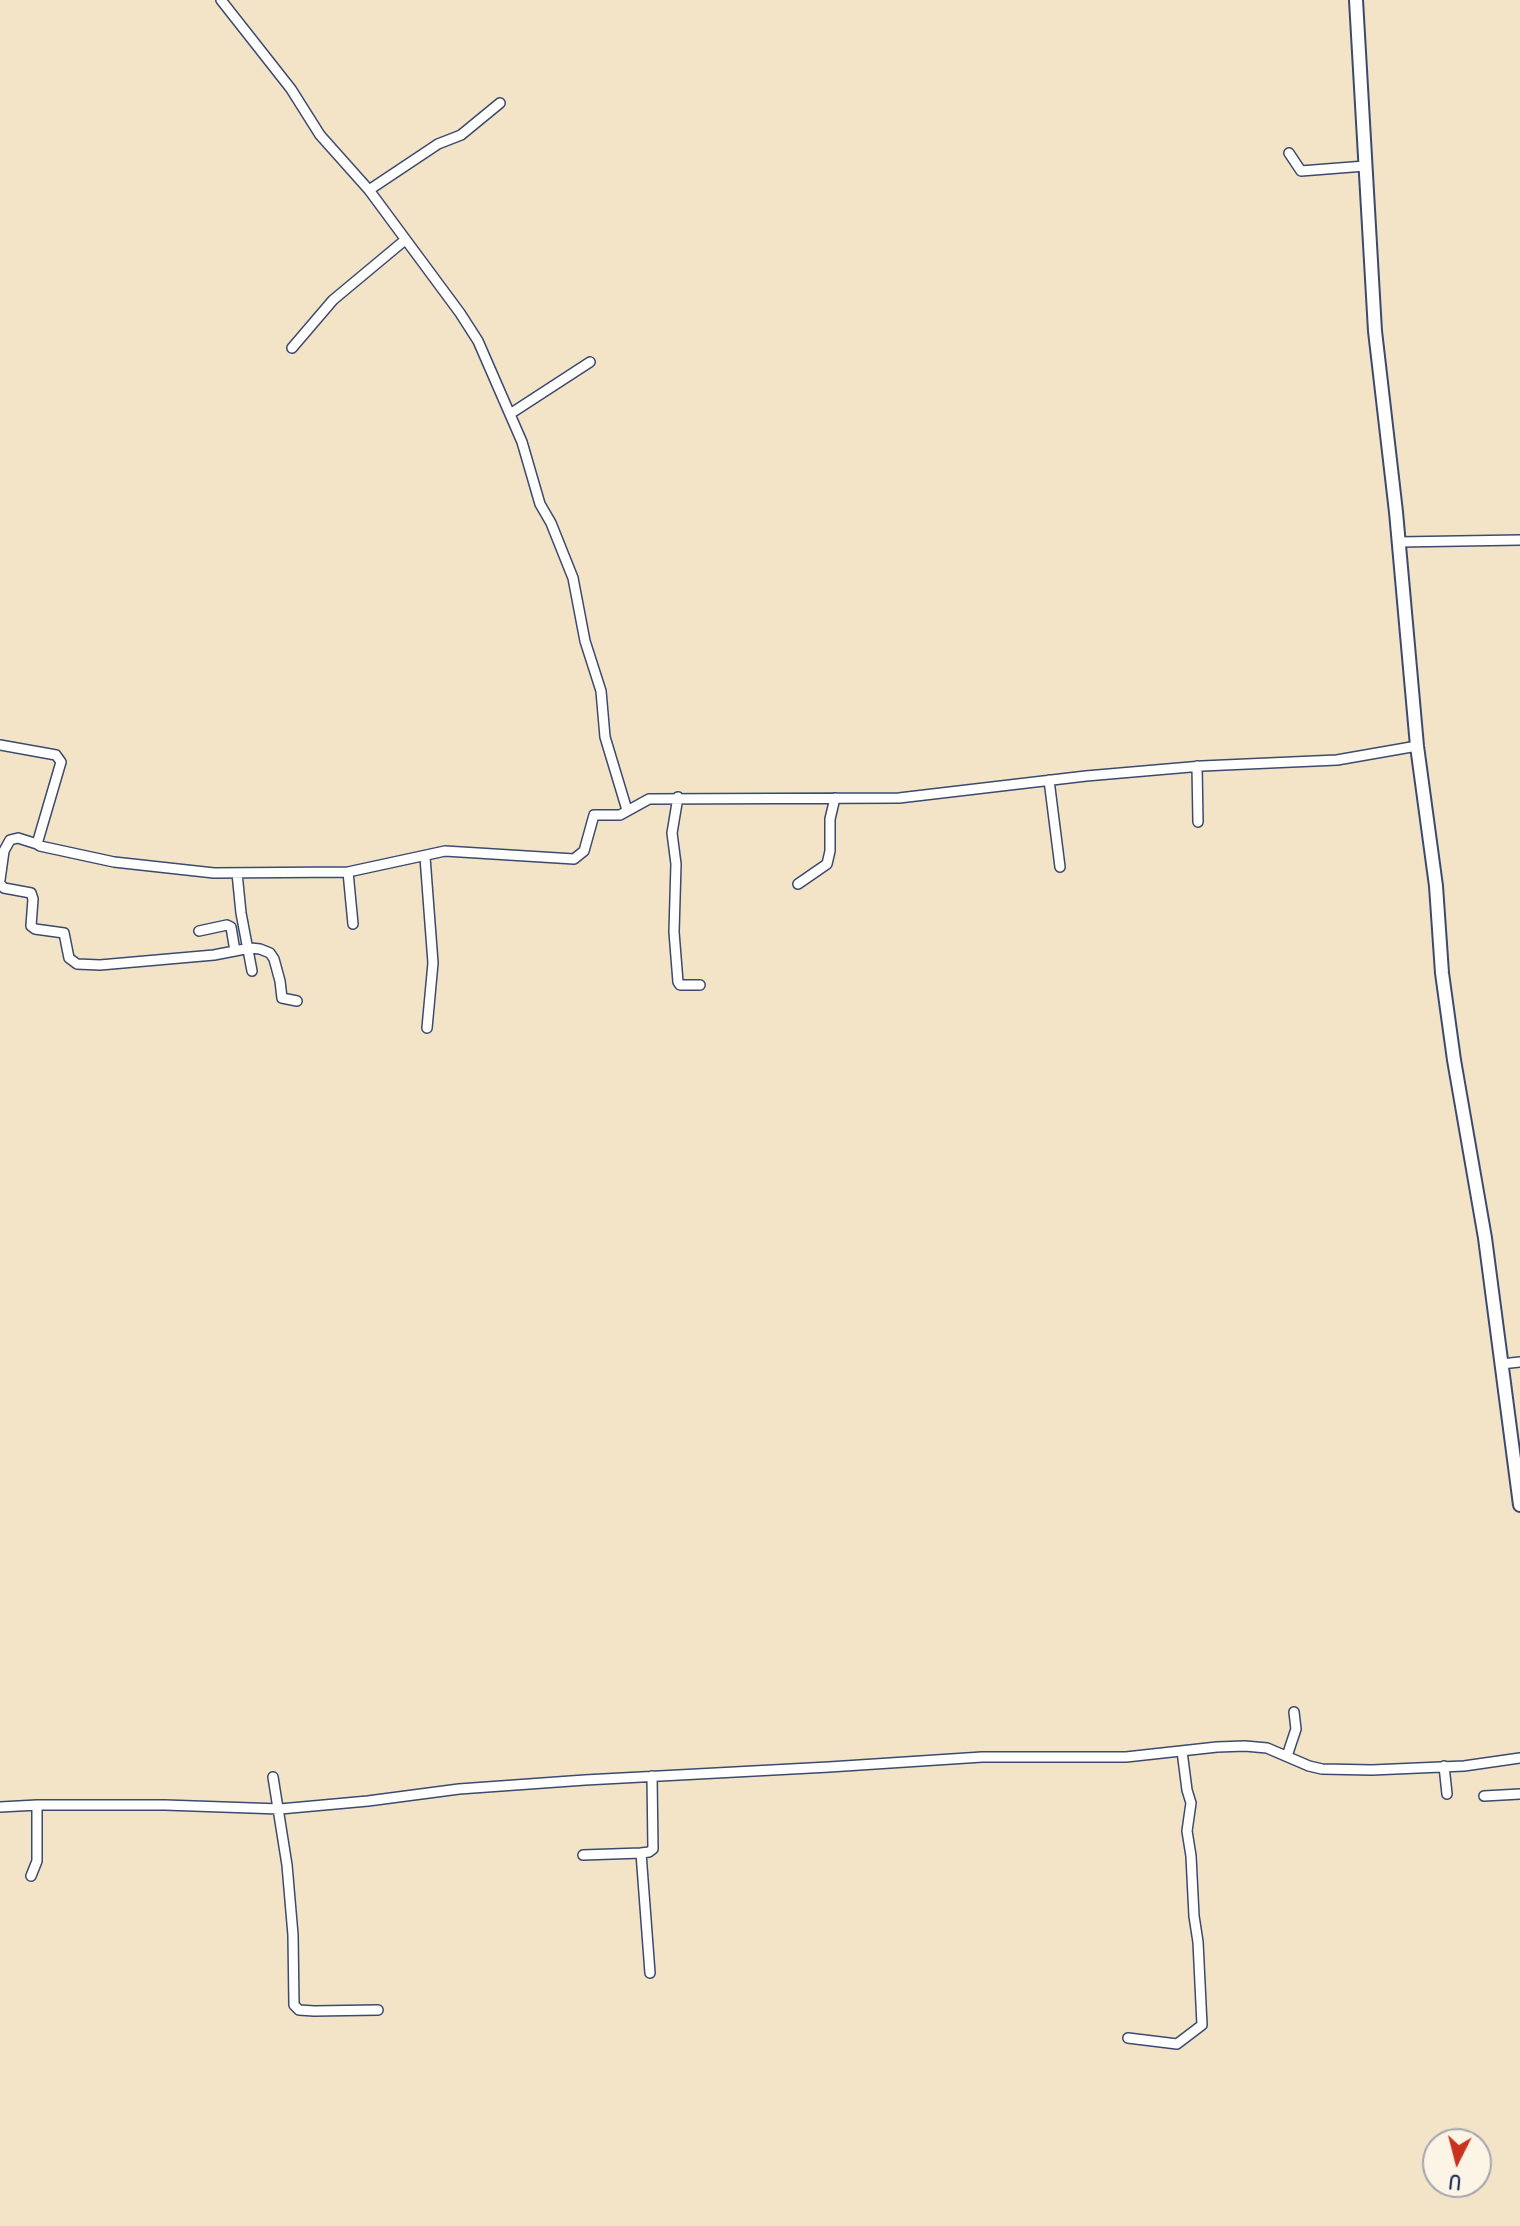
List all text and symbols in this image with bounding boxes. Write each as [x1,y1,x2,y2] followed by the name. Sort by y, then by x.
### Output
[1422,2128,1492,2198] north arrow
[1447,2169,1463,2195] text: U

